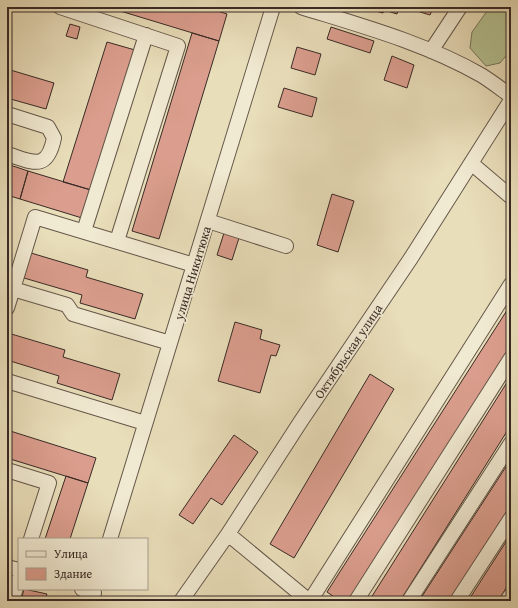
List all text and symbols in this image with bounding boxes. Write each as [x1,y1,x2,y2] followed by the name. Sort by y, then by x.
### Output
[169,223,216,324] street label: улица Никитюка
[310,299,388,402] street label: Октябрьская улица
[18,538,148,590] legend
[54,545,88,562] text: Улица
[54,565,93,582] text: Здание

